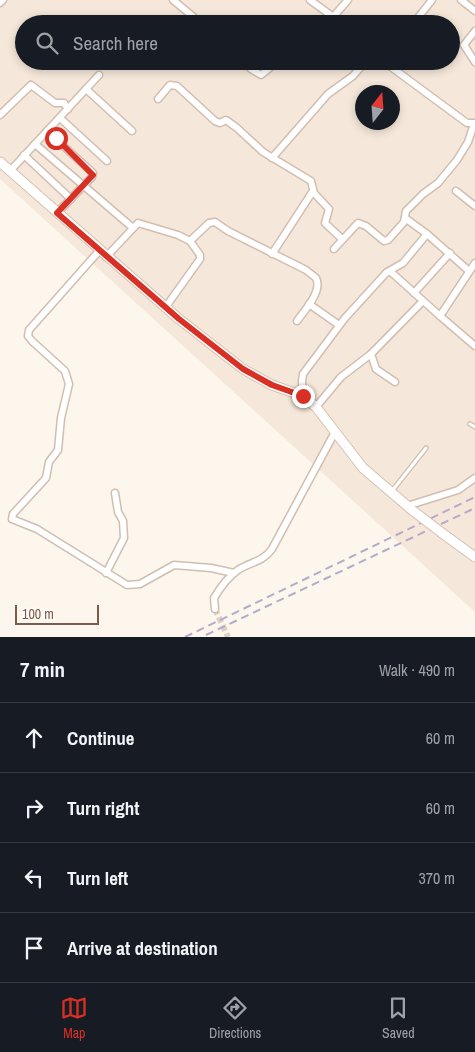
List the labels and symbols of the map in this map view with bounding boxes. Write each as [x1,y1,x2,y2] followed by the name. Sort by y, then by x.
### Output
[355,85,400,130] north arrow
[45,127,68,150] route start
[292,385,315,408] route end
[15,602,99,625] scale bar

